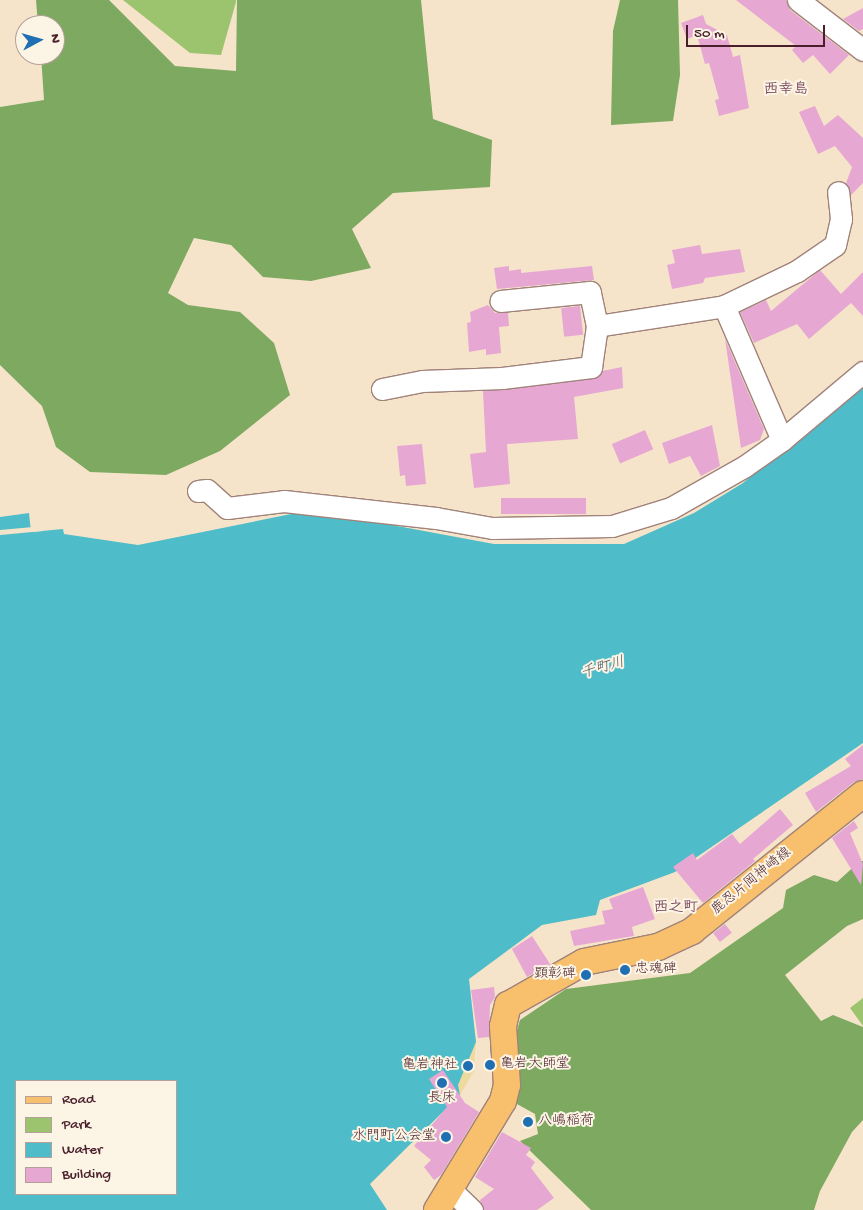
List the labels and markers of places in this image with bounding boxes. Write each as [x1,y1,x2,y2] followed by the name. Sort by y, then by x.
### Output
[635,962,677,978] place label: 忠魂碑
[619,964,631,976] marker: 忠魂碑
[534,967,576,983] place label: 顕彰碑
[580,969,592,981] marker: 顕彰碑
[500,1057,570,1073] place label: 亀岩大師堂
[402,1058,458,1074] place label: 亀岩神社
[484,1059,496,1071] marker: 亀岩大師堂
[462,1060,474,1072] marker: 亀岩神社
[436,1077,448,1089] marker: 長床
[428,1091,456,1107] place label: 長床
[538,1114,594,1130] place label: 八嶋稲荷
[522,1116,534,1128] marker: 八嶋稲荷
[352,1129,436,1145] place label: 水門町公会堂
[440,1131,452,1143] marker: 水門町公会堂

